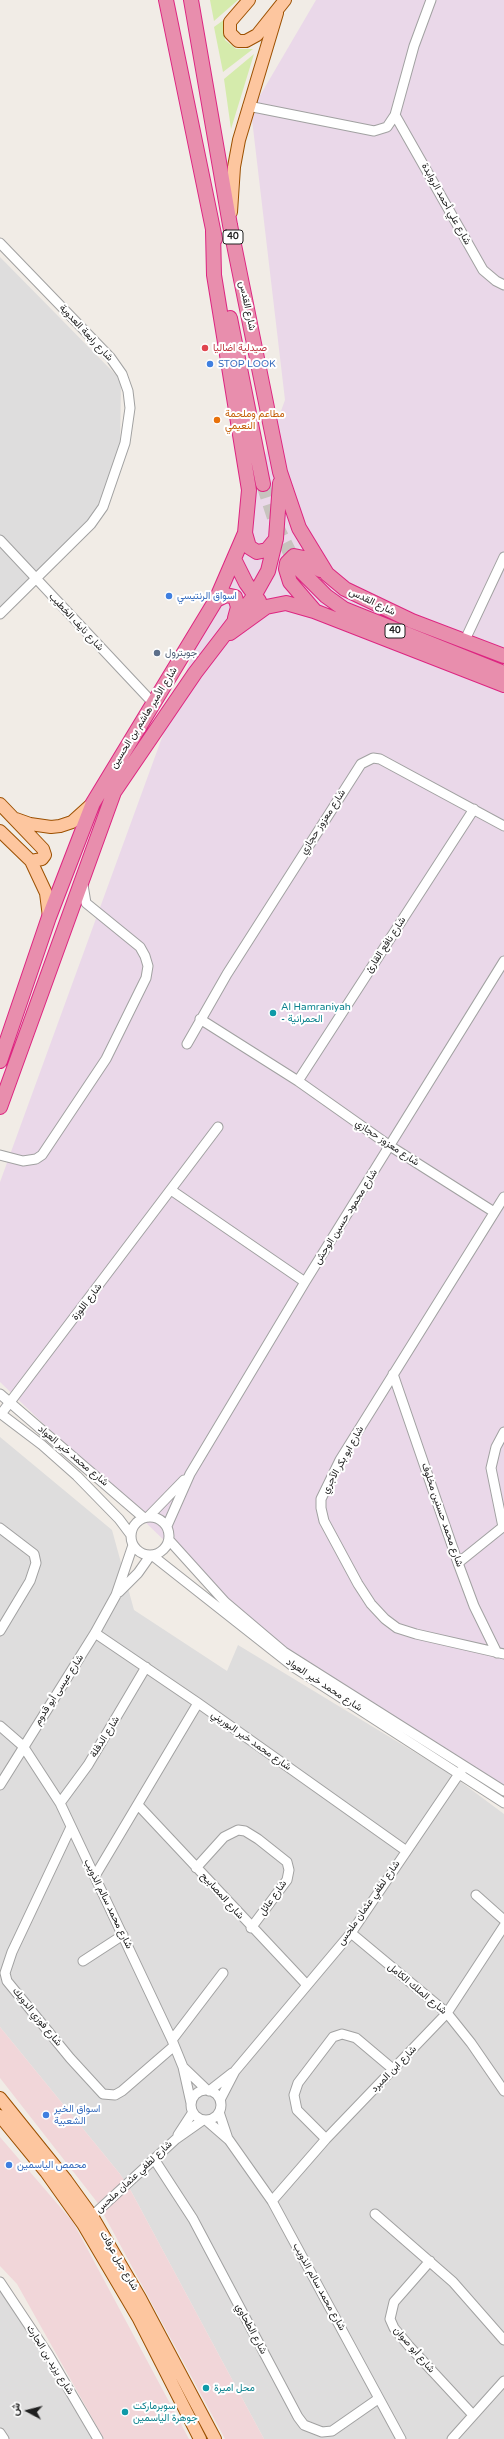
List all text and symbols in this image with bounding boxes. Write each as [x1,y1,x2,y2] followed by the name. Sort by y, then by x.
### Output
[419,161,473,247] street label: شارع علي أحمد الروابدة
[223,230,243,244] road number: 40
[236,280,258,332] street label: شارع القدس
[57,302,115,364] street label: شارع رابعة العدوية
[213,342,267,354] place label: صيدلية اضاليا
[200,343,210,353] marker: صيدلية اضاليا
[218,358,276,370] place label: STOP LOOK
[205,359,215,369] marker: STOP LOOK
[225,408,285,432] place label: مطاعم وملحمة النعيمي
[212,415,222,425] marker: مطاعم وملحمة النعيمي
[347,586,397,618] street label: شارع القدس
[177,590,237,602] place label: اسواق الرنتيسي
[46,591,106,653] street label: شارع نايف الخطيب
[164,591,174,601] marker: اسواق الرنتيسي
[385,624,405,638] road number: 40
[165,647,197,659] place label: جوبترول
[152,648,162,658] marker: جوبترول
[108,665,180,771] street label: شارع الأمير هاشم بن الحسين
[298,787,348,857] street label: شارع معزوز حجازي
[363,915,409,975] street label: شارع نافع القارئ
[281,1001,351,1024] place label: Al Hamraniyah - الحمرانية
[268,1008,278,1018] marker: Al Hamraniyah - الحمرانية
[353,1117,421,1169] street label: شارع معزوز حجازي
[312,1167,380,1267] street label: شارع محمود حسين الوحش
[69,1281,105,1323] street label: شارع اللوزة
[35,1423,111,1489] street label: شارع محمد خير العواد
[320,1424,366,1496] street label: شارع ابو بكر الآجري
[419,1461,465,1569] street label: شارع محمد حسنين مخلوف
[32,1652,86,1728] street label: شارع عيسى أبو قدوم
[284,1656,364,1714] street label: شارع محمد خير العواد
[209,1709,293,1773] street label: شارع محمد خير البوريني
[88,1714,122,1760] street label: شارع الدفلة
[81,1857,135,1951] street label: شارع محمد سالم الذويب
[335,1858,403,1948] street label: شارع لطفي عثمان ملحس
[198,1870,246,1922] street label: شارع المصابيح
[257,1878,289,1918] street label: شارع عائل
[385,1961,449,2017] street label: شارع الملك الكامل
[10,1985,64,2049] street label: شارع فوزي الدويك
[369,2043,419,2095] street label: شارع ابن المبرد
[54,2103,100,2126] place label: اسواق الخير الشعبية
[41,2110,51,2120] marker: اسواق الخير الشعبية
[93,2138,175,2216] street label: شارع لطفي عثمان ملحس
[17,2159,86,2171] place label: محمص الياسمين
[4,2160,14,2170] marker: محمص الياسمين
[97,2229,141,2293] street label: شارع جبل عرفات
[290,2241,348,2333] street label: شارع محمد سالم الذويب
[233,2302,269,2356] street label: شارع الطحاوي
[24,2323,76,2397] street label: شارع يزيد بن الحارث
[391,2325,437,2375] street label: شارع أبو صوان
[214,2382,255,2394] place label: محل اميرة
[201,2383,211,2393] marker: محل اميرة
[8,2391,48,2431] north arrow
[133,2400,198,2424] place label: سوبرماركت جوهرة الياسمين
[8,2402,23,2417] text: ش
[120,2407,130,2417] marker: سوبرماركت جوهرة الياسمين

